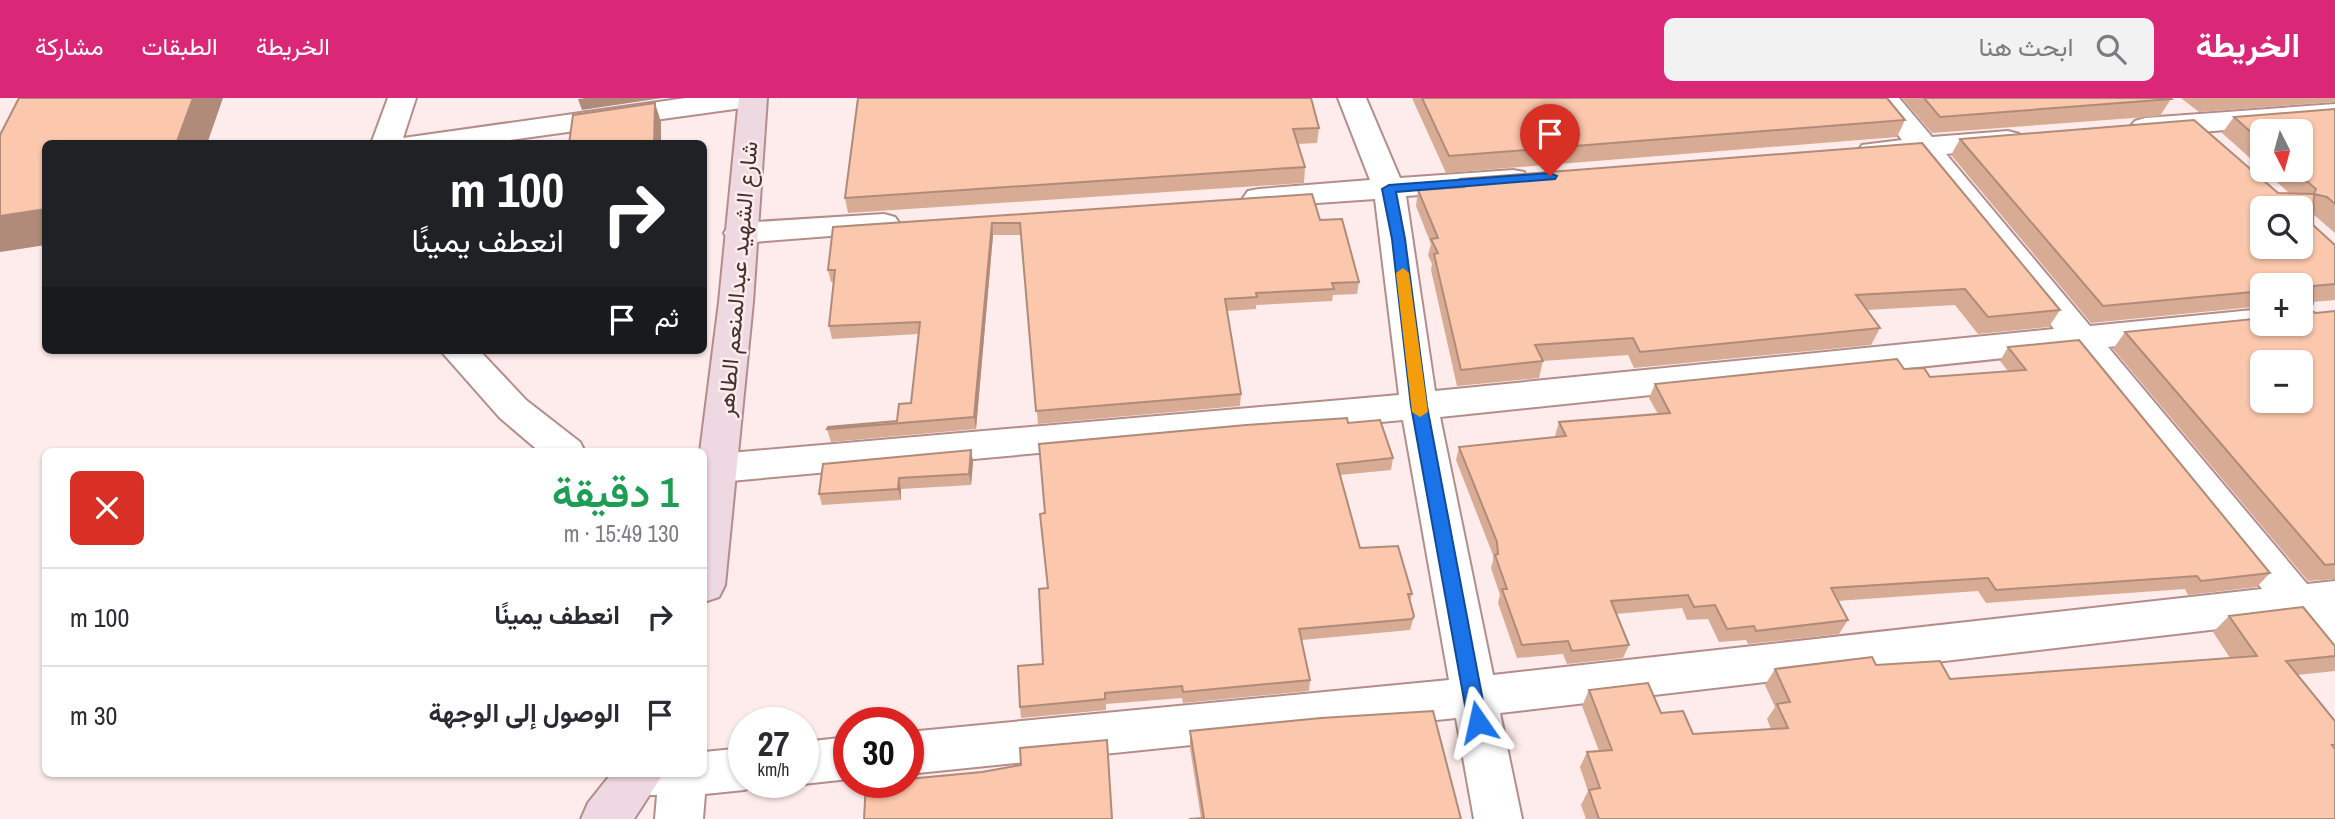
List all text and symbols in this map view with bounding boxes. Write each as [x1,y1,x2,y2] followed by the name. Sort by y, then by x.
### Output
[1664,18,2154,81] search box
[2196,23,2300,67] text: الخريطة
[1978,29,2074,64] text: ابحث هنا
[35,30,103,62] text: مشاركة
[141,30,218,62] text: الطبقات
[256,30,330,62] text: الخريطة
[2092,30,2130,68] icon: search
[1520,104,1580,176] pin
[1531,115,1569,153] icon: arrive
[2250,119,2314,182] north arrow
[2250,119,2313,413] map controls
[709,140,765,419] street label: شارع الشهيد عبدالمنعم الطاهر
[450,156,564,222] text: 100 m
[588,168,679,259] icon: right
[2250,196,2313,259] button: search
[411,219,564,262] text: انعطف يمينًا
[2250,273,2313,336] button: +
[655,300,679,335] text: ثم
[603,301,641,339] icon: arrive
[2250,350,2313,413] button: −
[552,464,679,520] text: 1 دقيقة
[70,471,144,545] button: close
[564,518,679,549] text: 130 m · 15:49
[494,597,620,632] text: انعطف يمينًا
[641,598,679,636] icon: right
[70,600,129,635] text: 100 m
[1441,685,1515,759] position arrow
[428,695,620,730] text: الوصول إلى الوجهة
[641,696,679,734] icon: arrive
[70,698,117,733] text: 30 m
[833,707,924,798] speed limit sign: 30
[758,720,789,767] text: 27
[758,757,790,782] text: km/h

